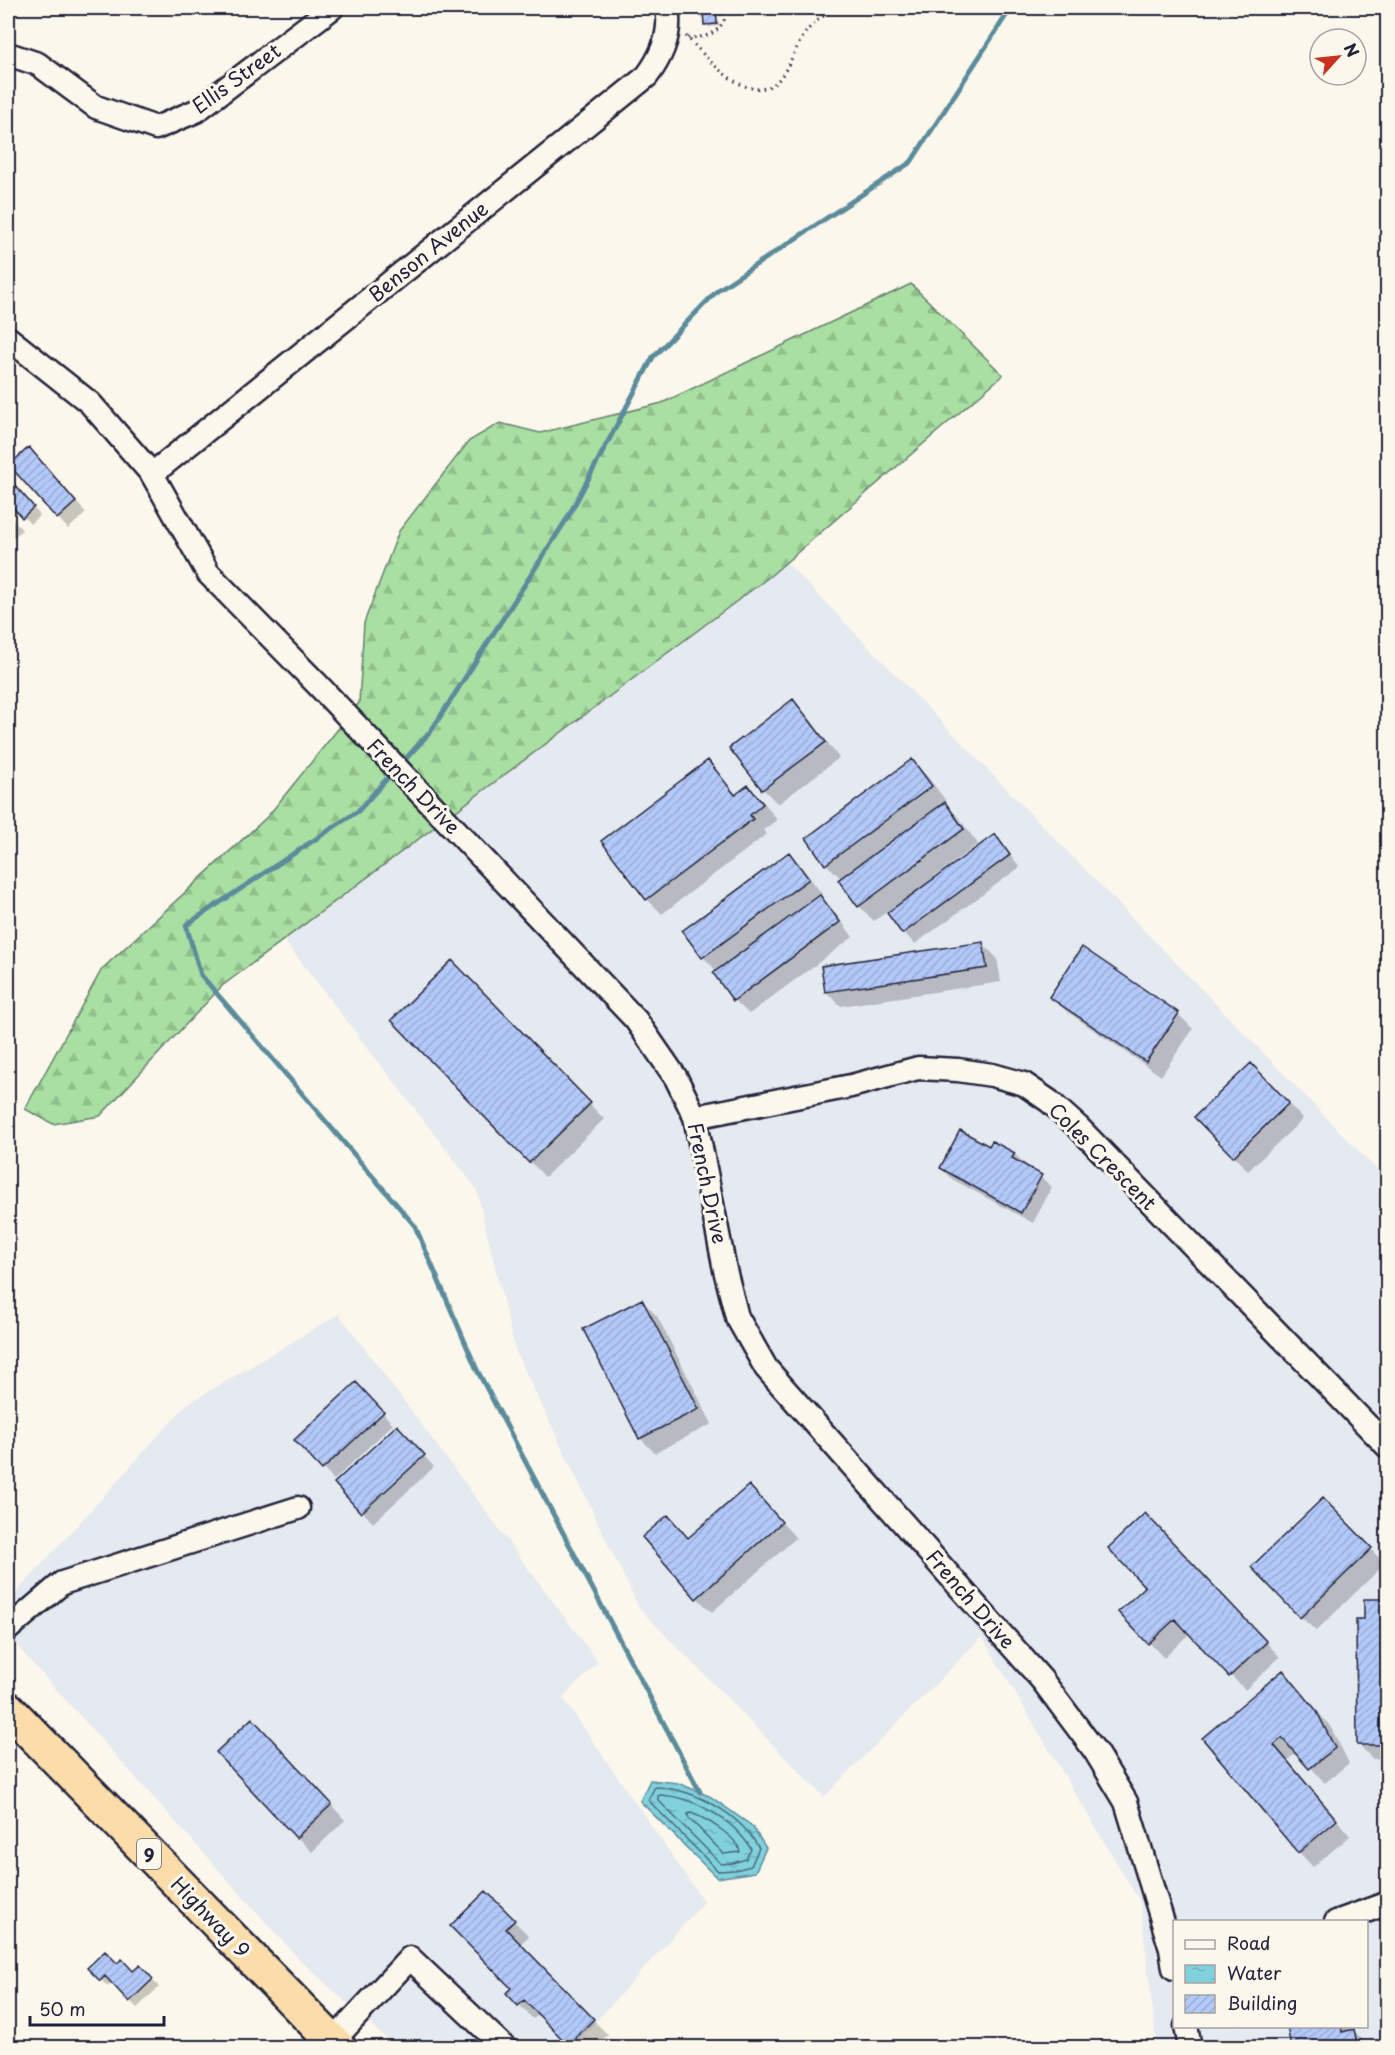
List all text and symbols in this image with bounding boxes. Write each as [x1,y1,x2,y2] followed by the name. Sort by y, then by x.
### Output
[1308,27,1368,87] north arrow
[185,35,287,121] street label: Ellis Street
[1339,39,1366,61] text: N
[362,193,494,309] street label: Benson Avenue
[361,731,467,841] street label: French Drive
[1042,1095,1164,1217] street label: Coles Crescent
[681,1120,735,1246] street label: French Drive
[919,1543,1023,1655] street label: French Drive
[137,1839,161,1869] road number: 9
[164,1870,258,1964] street label: Highway 9
[1173,1920,1368,2028] legend
[1227,1929,1271,1956] text: Road
[1227,1959,1282,1986] text: Water
[30,1989,164,2027] scale bar
[1227,1989,1297,2016] text: Building
[39,1995,86,2022] text: 50 m

